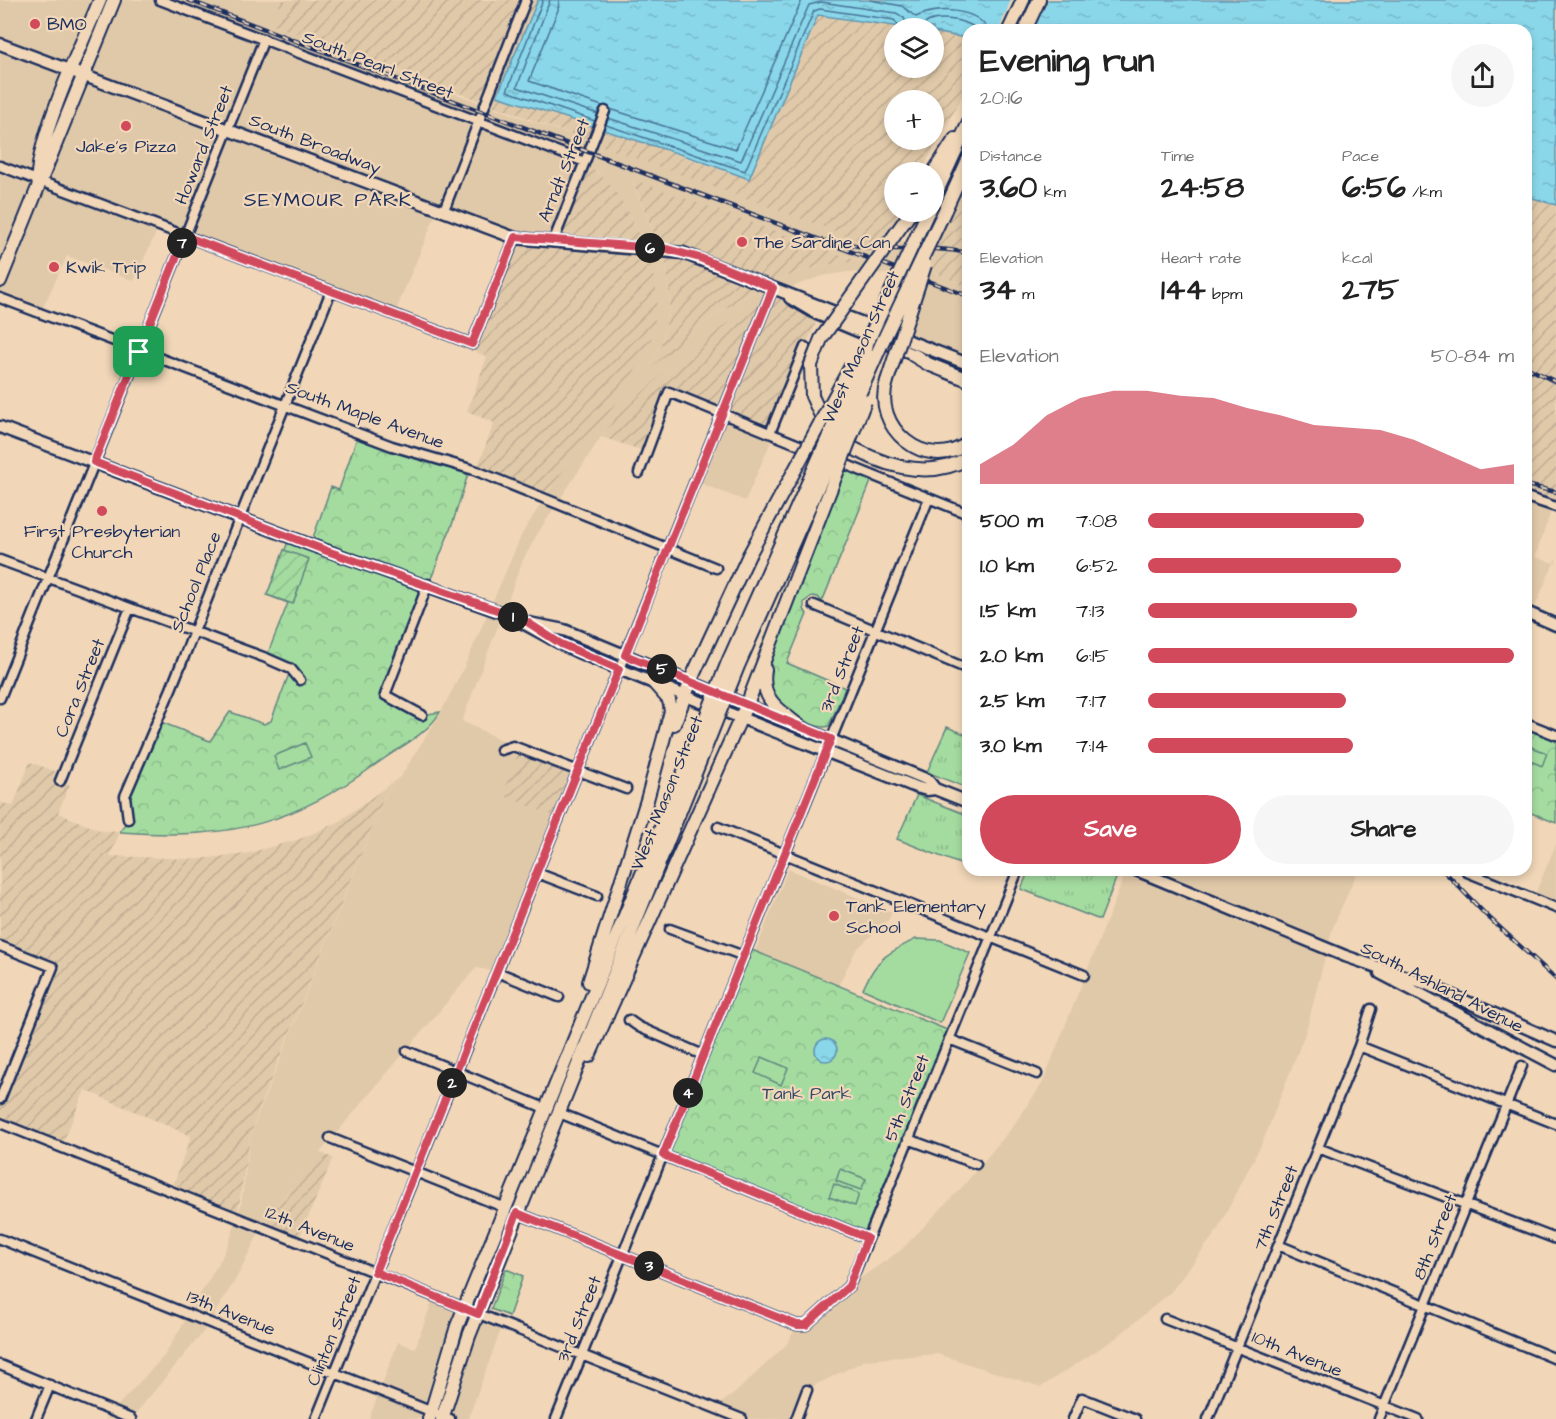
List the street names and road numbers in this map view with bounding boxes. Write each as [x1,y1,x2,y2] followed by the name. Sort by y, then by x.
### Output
[299,25,458,106] street label: South Pearl Street
[169,81,240,208] street label: Howard Street
[245,107,385,182] street label: South Broadway
[532,114,596,226] street label: Arndt Street
[816,266,906,428] street label: West Mason Street
[282,375,448,455] street label: South Maple Avenue
[164,528,228,636] street label: School Place
[813,621,871,716] street label: 3rd Street
[49,634,111,741] street label: Cora Street
[624,711,710,874] street label: West Mason Street
[1356,935,1528,1039] street label: South Ashland Avenue
[878,1050,936,1145] street label: 5th Street
[1248,1161,1305,1254] street label: 7th Street
[1406,1190,1464,1284] street label: 8th Street
[262,1200,359,1258] street label: 12th Avenue
[550,1271,608,1366] street label: 3rd Street
[301,1272,368,1390] street label: Clinton Street
[183,1284,279,1342] street label: 13th Avenue
[1248,1325,1346,1384] street label: 10th Avenue

